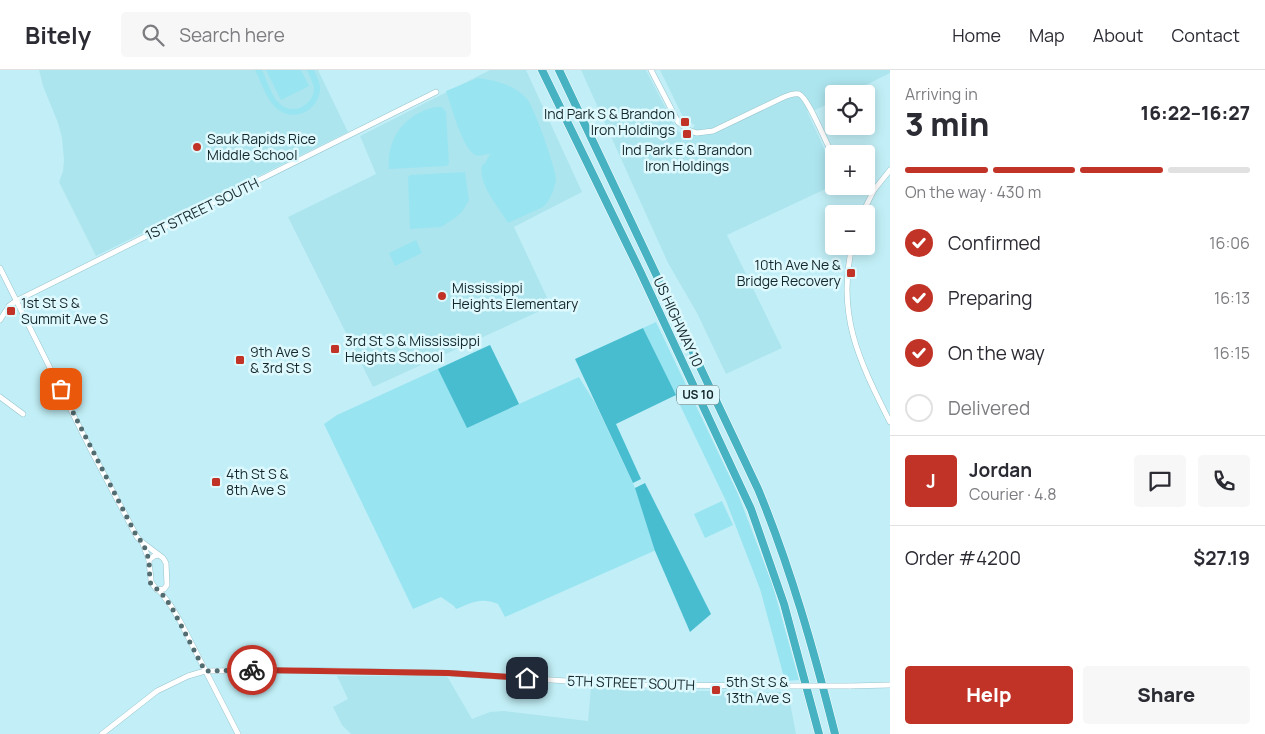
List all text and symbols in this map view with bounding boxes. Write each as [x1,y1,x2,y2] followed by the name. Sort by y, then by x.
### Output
[121,12,471,57] search box
[25,18,91,51] text: Bitely
[139,21,167,49] icon: search
[179,22,285,48] text: Search here
[952,23,1001,47] text: Home
[1029,23,1065,47] text: Map
[1093,23,1143,47] text: About
[1171,23,1240,47] text: Contact
[905,83,978,105] text: Arriving in
[825,85,875,255] map controls
[825,85,875,135] button: locate
[1141,100,1250,126] text: 16:22–16:27
[905,102,989,146] text: 3 min
[544,104,675,139] place label: Ind Park S & Brandon Iron Holdings
[679,116,691,128] marker: Ind Park S & Brandon Iron Holdings
[681,128,693,140] marker: Ind Park E & Brandon Iron Holdings
[207,129,316,164] place label: Sauk Rapids Rice Middle School
[622,140,752,175] place label: Ind Park E & Brandon Iron Holdings
[191,141,203,153] marker: Sauk Rapids Rice Middle School
[825,145,875,195] button: +
[142,173,262,244] street label: 1ST STREET SOUTH
[905,181,1041,203] text: On the way · 430 m
[825,205,875,255] button: −
[905,229,933,257] icon: check
[948,230,1041,256] text: Confirmed
[1209,232,1250,254] text: 16:06
[737,255,842,290] place label: 10th Ave Ne & Bridge Recovery
[845,267,857,279] marker: 10th Ave Ne & Bridge Recovery
[649,274,708,370] street label: US HIGHWAY 10
[452,278,579,313] place label: Mississippi Heights Elementary
[905,284,933,312] icon: check
[948,285,1033,311] text: Preparing
[1214,287,1250,309] text: 16:13
[436,290,448,302] marker: Mississippi Heights Elementary
[21,293,108,328] place label: 1st St S & Summit Ave S
[5,305,17,317] marker: 1st St S & Summit Ave S
[345,331,480,366] place label: 3rd St S & Mississippi Heights School
[905,339,933,367] icon: check
[948,340,1045,366] text: On the way
[250,342,312,377] place label: 9th Ave S & 3rd St S
[1214,342,1250,364] text: 16:15
[329,343,341,355] marker: 3rd St S & Mississippi Heights School
[234,354,246,366] marker: 9th Ave S & 3rd St S
[40,368,82,410] pin
[47,375,75,403] icon: bag
[677,386,719,404] road number: US 10
[948,395,1030,421] text: Delivered
[1134,455,1186,507] button: chat
[1198,455,1250,507] button: phone
[969,457,1032,483] text: Jordan
[226,464,289,499] place label: 4th St S & 8th Ave S
[926,468,936,494] text: J
[210,476,222,488] marker: 4th St S & 8th Ave S
[969,483,1057,505] text: Courier · 4.8
[905,545,1021,571] text: Order #4200
[1193,545,1250,571] text: $27.19
[227,645,277,695] courier
[238,656,266,684] icon: bike
[506,657,548,699] pin
[513,664,541,692] icon: home
[905,666,1073,724] button: Help
[1083,666,1250,724] button: Share
[567,671,695,694] street label: 5TH STREET SOUTH
[726,672,791,707] place label: 5th St S & 13th Ave S
[710,684,722,696] marker: 5th St S & 13th Ave S

